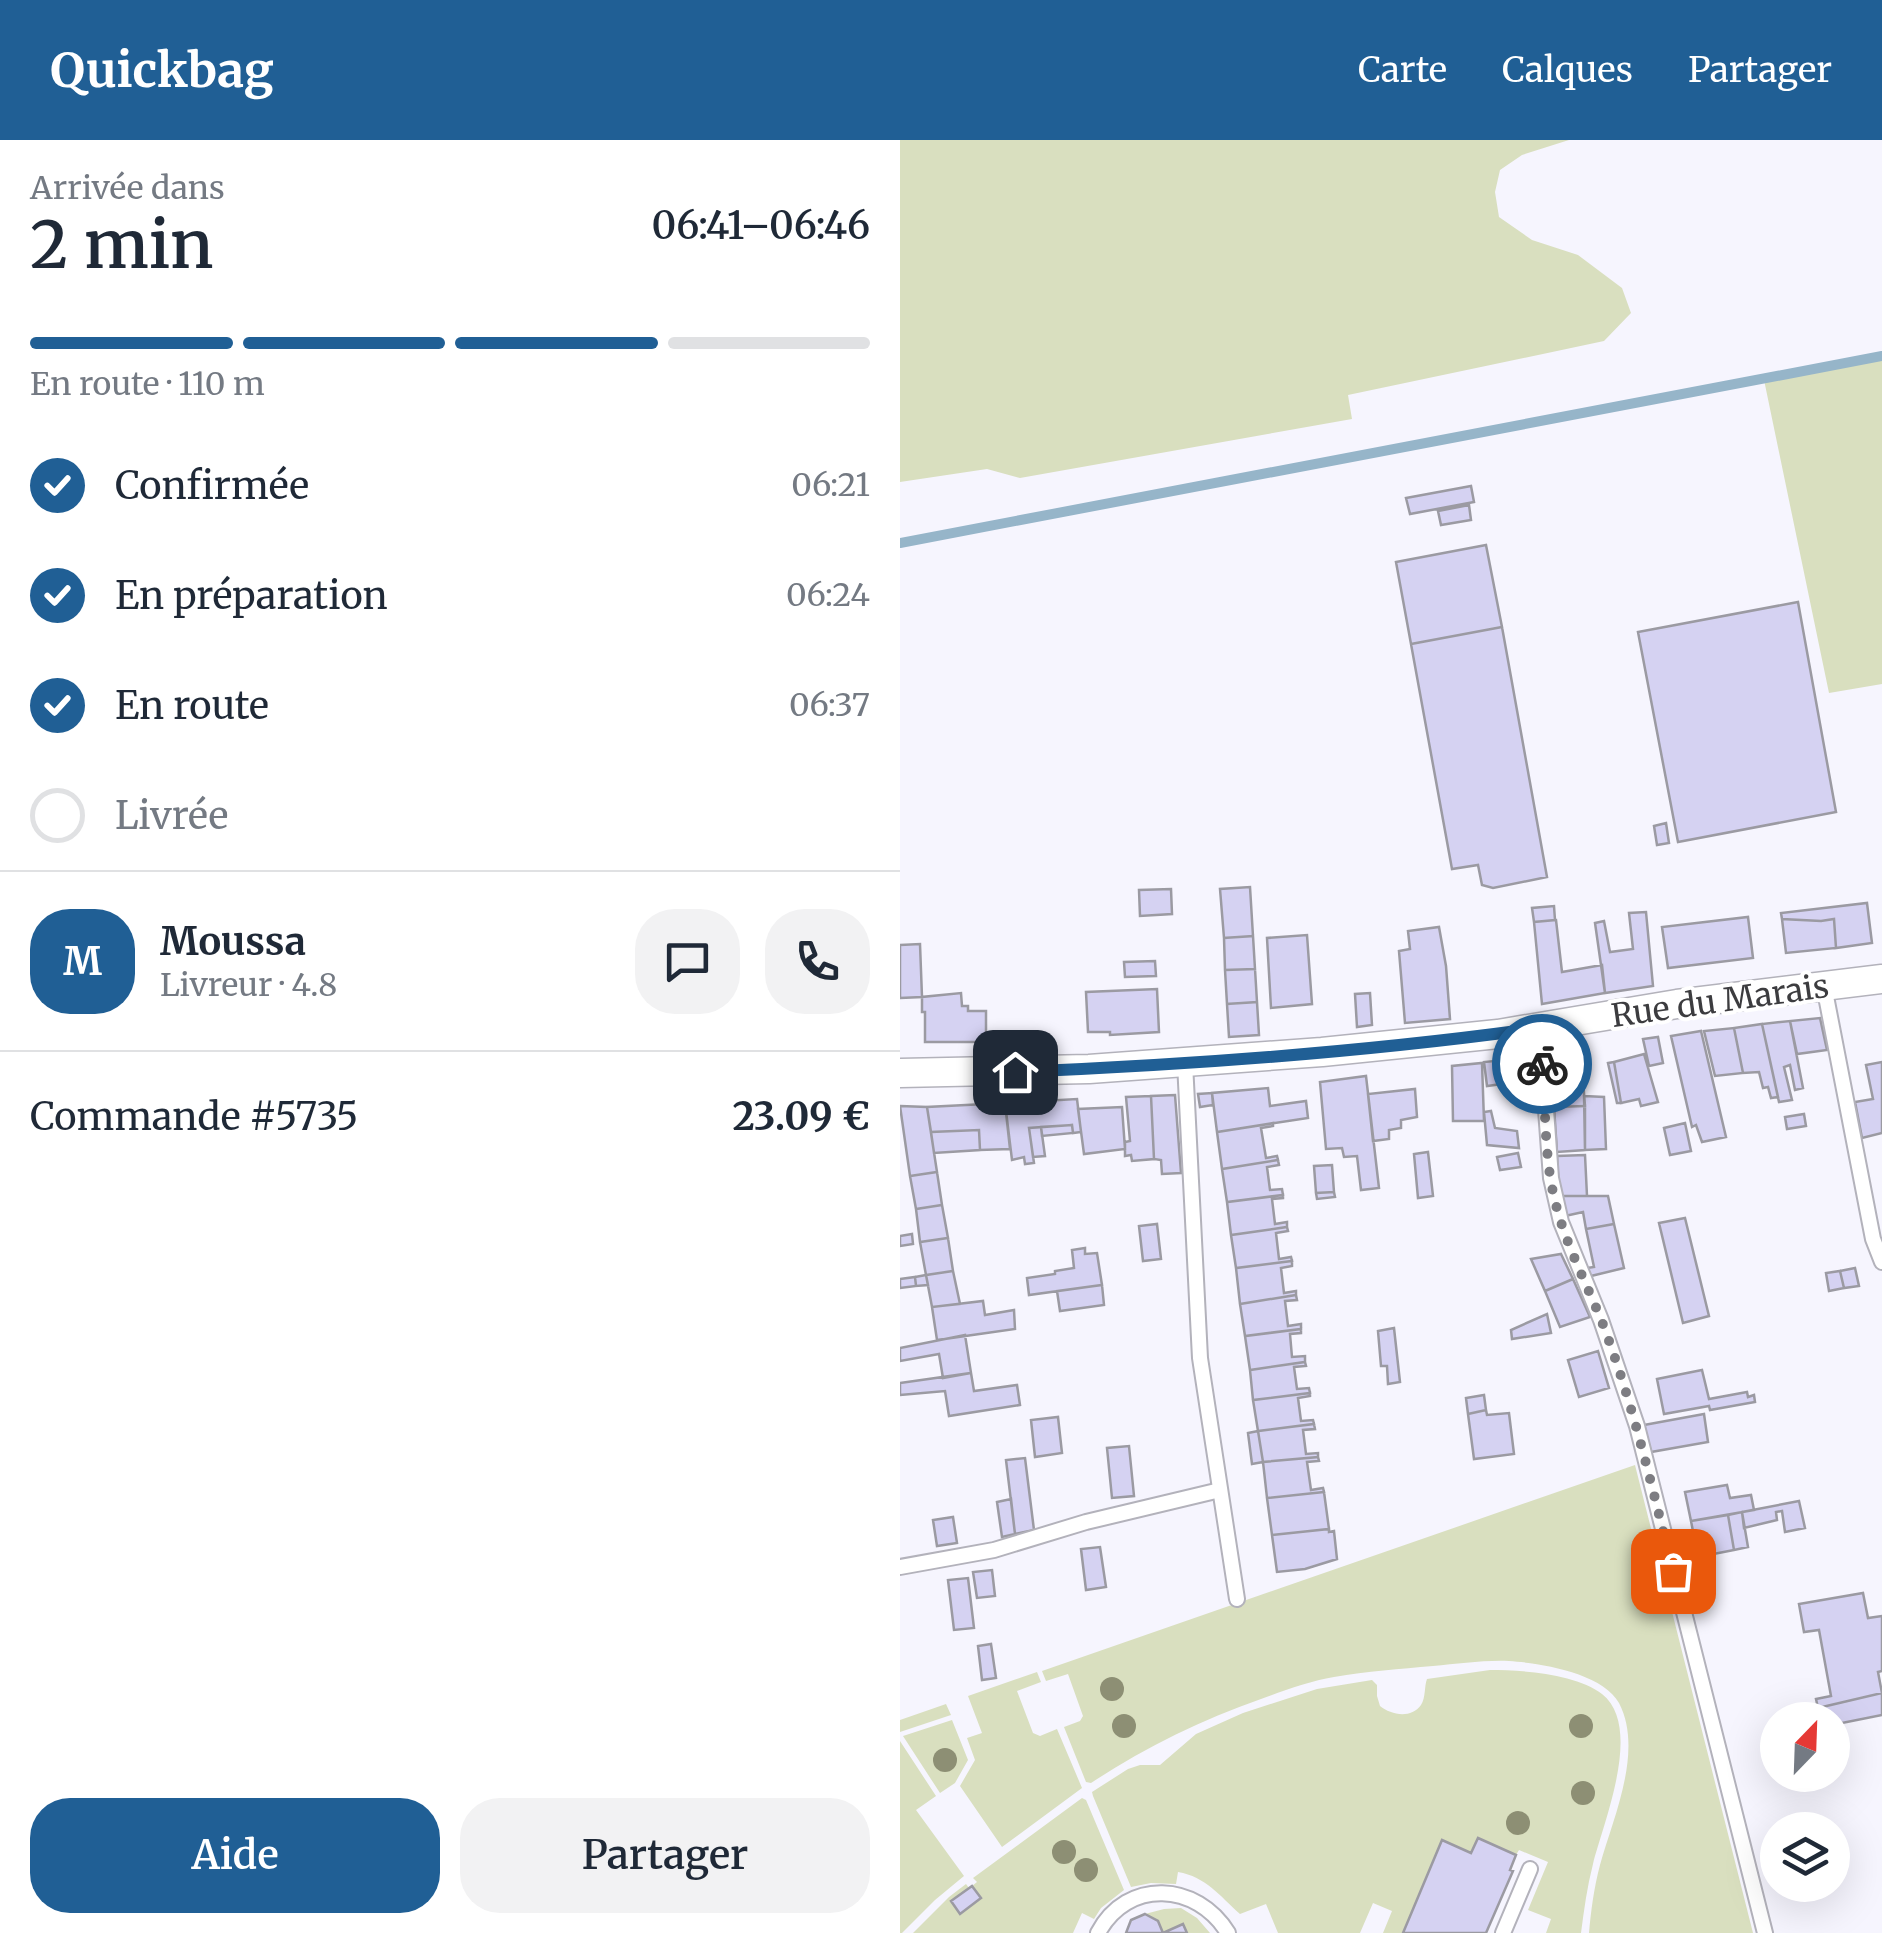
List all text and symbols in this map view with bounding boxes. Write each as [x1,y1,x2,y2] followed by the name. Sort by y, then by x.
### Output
[50,40,274,100] text: Quickbag
[1358,48,1447,92] text: Carte
[1502,48,1633,92] text: Calques
[1688,48,1832,92] text: Partager
[30,168,225,208] text: Arrivée dans
[651,202,870,249] text: 06:41–06:46
[30,204,214,286] text: 2 min
[30,364,265,404] text: En route · 110 m
[30,458,85,513] icon: check
[115,462,309,509] text: Confirmée
[791,465,870,505] text: 06:21
[30,568,85,623] icon: check
[115,572,388,619] text: En préparation
[786,575,870,615] text: 06:24
[30,678,85,733] icon: check
[115,682,269,729] text: En route
[789,685,870,725] text: 06:37
[115,792,228,839] text: Livrée
[635,909,740,1014] button: chat
[765,909,870,1014] button: phone
[160,918,306,965] text: Moussa
[63,938,102,985] text: M
[160,965,337,1005] text: Livreur · 4.8
[1609,966,1831,1036] street label: Rue du Marais
[1492,1014,1592,1114] courier
[973,1030,1058,1115] pin
[1515,1037,1570,1092] icon: bike
[988,1045,1043,1100] icon: home
[30,1093,358,1140] text: Commande #5735
[732,1093,870,1140] text: 23.09 €
[1631,1529,1716,1614] pin
[1646,1544,1701,1599] icon: bag
[1760,1702,1850,1792] north arrow
[1760,1702,1850,1902] map controls
[30,1798,440,1913] button: Aide
[460,1798,870,1913] button: Partager
[1760,1812,1850,1902] button: layers

